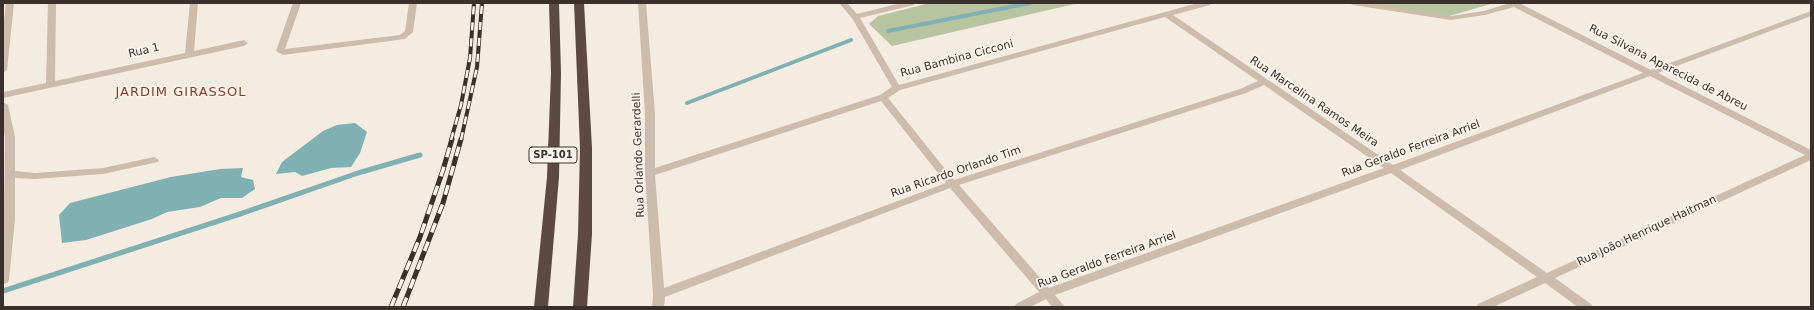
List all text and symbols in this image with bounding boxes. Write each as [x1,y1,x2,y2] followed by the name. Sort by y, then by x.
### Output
[1586,22,1750,114] street label: Rua Silvana Aparecida de Abreu
[899,38,1015,80] street label: Rua Bambina Cicconi
[127,41,161,61] street label: Rua 1
[1247,54,1381,150] street label: Rua Marcelina Ramos Meira
[115,85,247,101] district label: JARDIM GIRASSOL
[630,92,648,218] street label: Rua Orlando Gerardelli
[1340,118,1482,180] street label: Rua Geraldo Ferreira Arriel
[889,144,1023,200] street label: Rua Ricardo Orlando Tim
[529,147,577,163] road number: SP-101
[1575,193,1719,269] street label: Rua João Henrique Haitman
[1036,229,1178,291] street label: Rua Geraldo Ferreira Arriel

